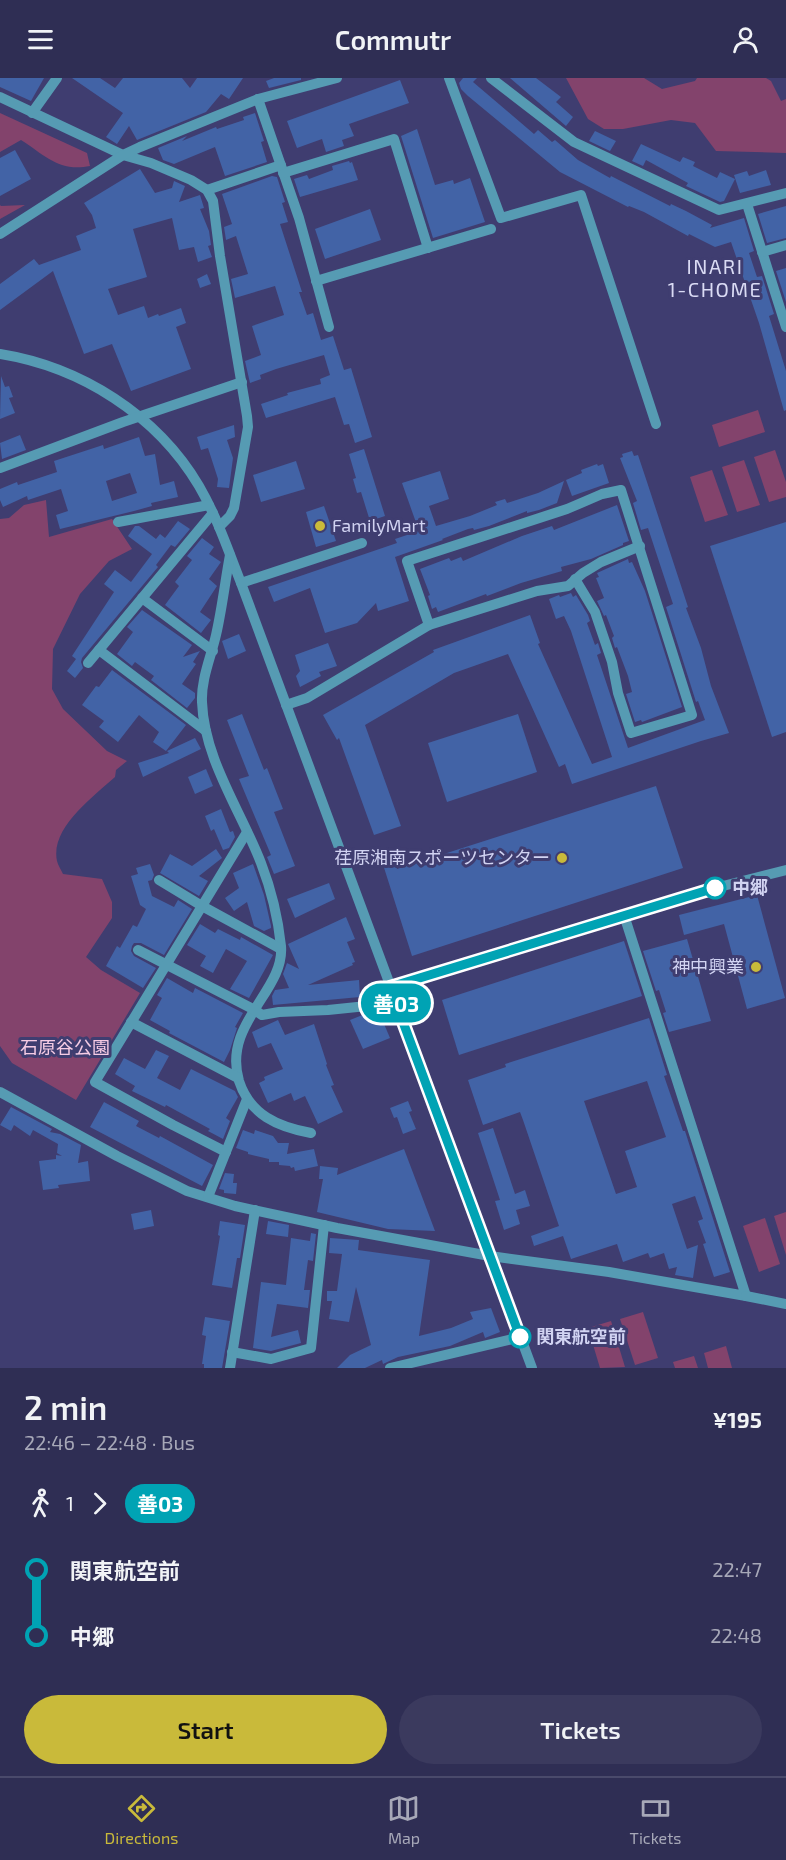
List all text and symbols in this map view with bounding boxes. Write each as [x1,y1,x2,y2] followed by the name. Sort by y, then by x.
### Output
[24,23,57,56] icon: menu
[335,23,451,55] text: Commutr
[729,23,762,56] icon: person
[668,254,762,301] district label: INARI 1-CHOME
[332,514,426,536] place label: FamilyMart
[313,519,327,533] marker: FamilyMart
[334,846,550,868] place label: 荏原湘南スポーツセンター
[555,851,569,865] marker: 荏原湘南スポーツセンター
[732,876,768,898] place label: 中郷
[704,877,726,899] marker: 中郷
[672,955,744,977] place label: 神中興業
[749,960,763,974] marker: 神中興業
[362,984,430,1022] line badge: 善03
[373,991,419,1016] text: 善03
[20,1036,110,1058] park label: 石原谷公園
[536,1325,626,1347] place label: 関東航空前
[509,1326,531,1348] marker: 関東航空前
[24,1387,107,1427] text: 2 min
[713,1406,762,1432] text: ¥195
[24,1430,195,1454] text: 22:46 – 22:48 · Bus
[24,1487,57,1520] icon: walk
[83,1487,116,1520] icon: forward
[66,1491,74,1515] text: 1
[137,1491,183,1516] text: 善03
[70,1557,180,1583] text: 関東航空前
[712,1557,762,1581] text: 22:47
[70,1623,114,1649] text: 中郷
[710,1623,762,1647] text: 22:48
[24,1695,387,1764] button: Start
[399,1695,762,1764] button: Tickets
[105,1792,178,1847] tab: Directions
[387,1792,420,1847] tab: Map
[630,1792,681,1847] tab: Tickets

